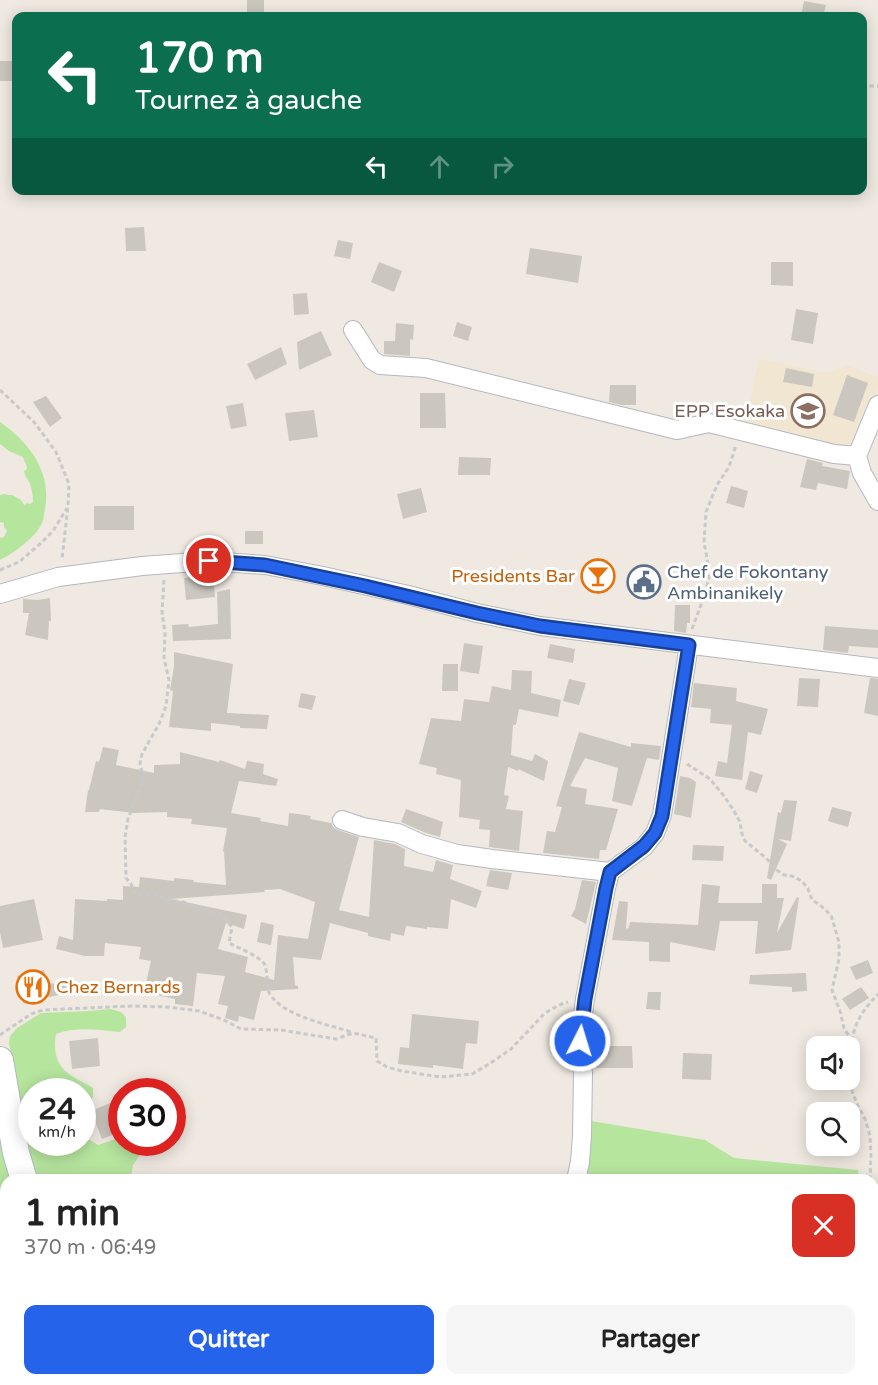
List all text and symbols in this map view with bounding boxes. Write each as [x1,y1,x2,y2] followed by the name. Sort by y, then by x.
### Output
[135,33,264,84] text: 170 m
[36,36,114,114] icon: left
[135,84,362,117] text: Tournez à gauche
[360,150,393,183] icon: left
[423,150,456,183] icon: ahead
[486,150,519,183] icon: right
[790,393,826,429] school or university icon: EPP Esokaka
[674,400,785,422] place label: EPP Esokaka
[183,535,234,586] pin
[192,544,225,577] icon: arrive
[580,558,616,594] bar icon: Presidents Bar
[667,561,829,604] place label: Chef de Fokontany Ambinanikely
[626,564,662,600] public building icon: Chef de Fokontany Ambinanikely
[451,565,575,587] place label: Presidents Bar
[15,969,51,1005] restaurant icon: Chez Bernards
[56,976,180,998] place label: Chez Bernards
[548,1009,612,1073] position arrow
[806,1036,860,1156] map controls
[806,1036,860,1090] button: sound
[108,1078,186,1156] speed limit sign: 30
[38,1091,76,1128] text: 24
[806,1102,860,1156] button: search
[38,1123,76,1141] text: km/h
[24,1192,120,1235] text: 1 min
[792,1194,855,1257] button: close
[24,1236,156,1260] text: 370 m · 06:49
[24,1305,434,1374] button: Quitter
[446,1305,855,1374] button: Partager

